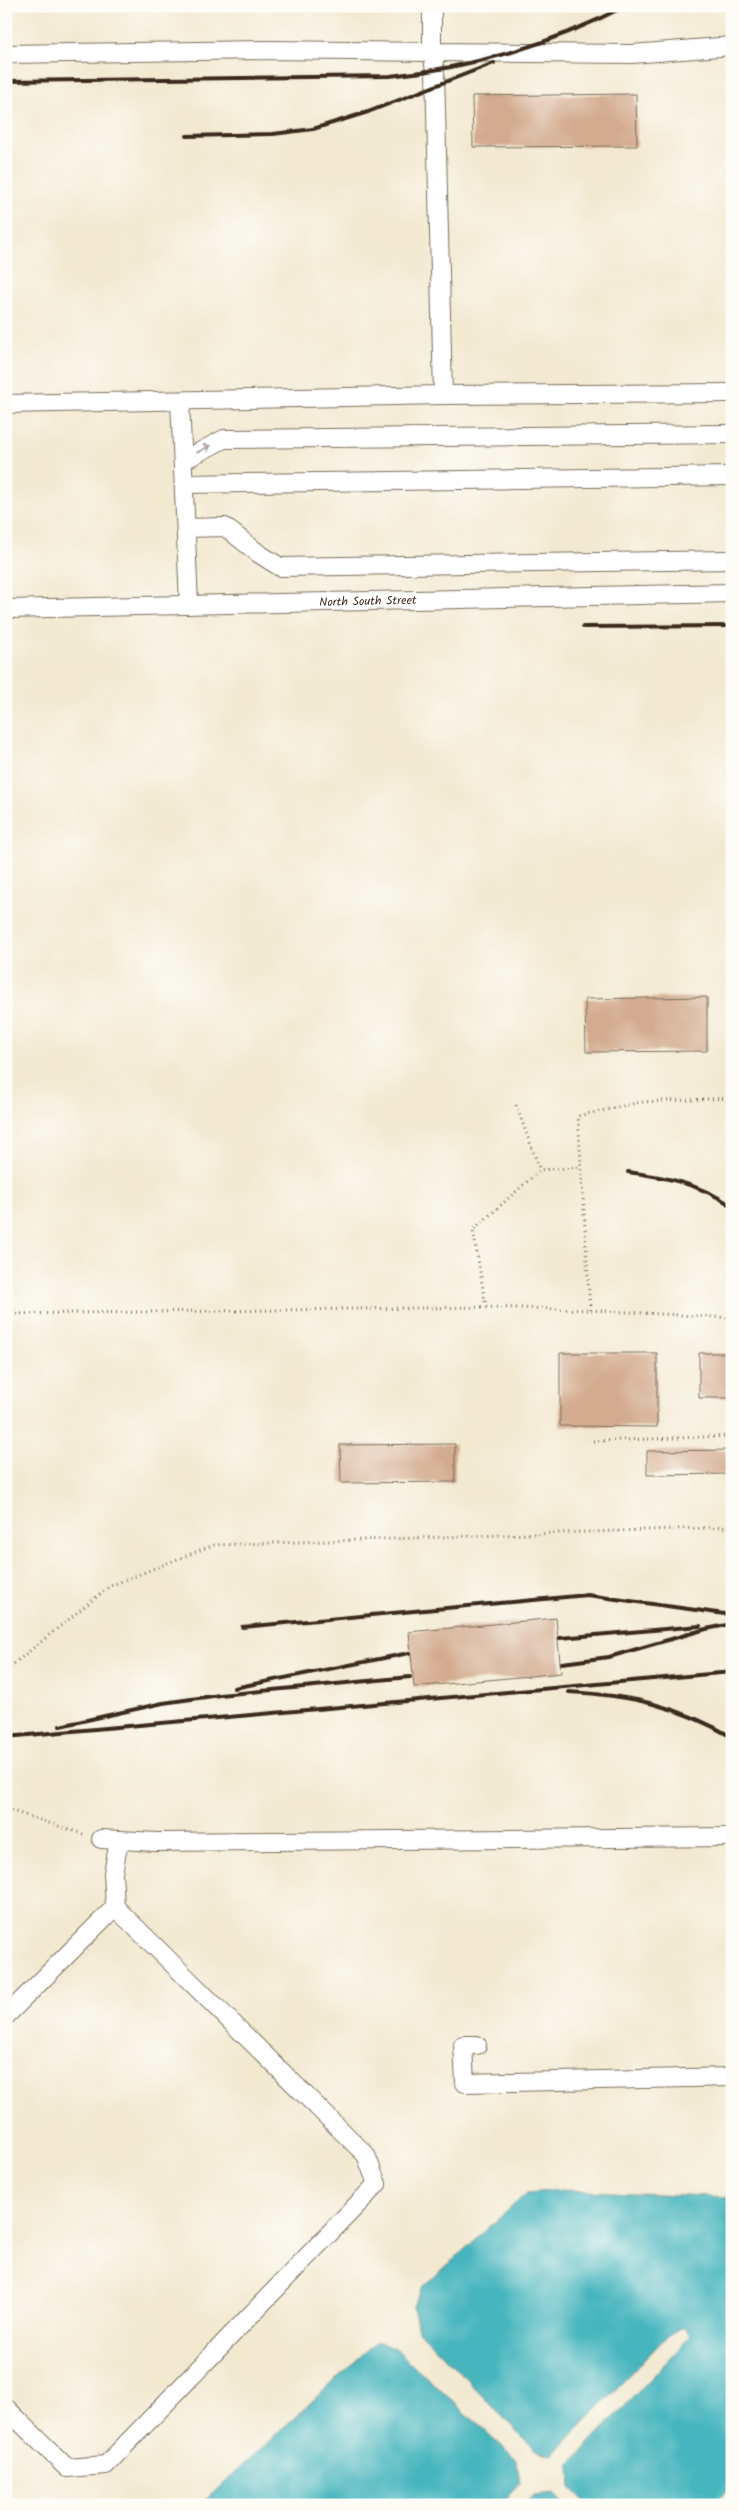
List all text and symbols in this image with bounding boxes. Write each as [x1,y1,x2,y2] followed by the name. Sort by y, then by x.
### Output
[196,444,211,453] one-way arrow
[319,591,417,612] street label: North South Street

